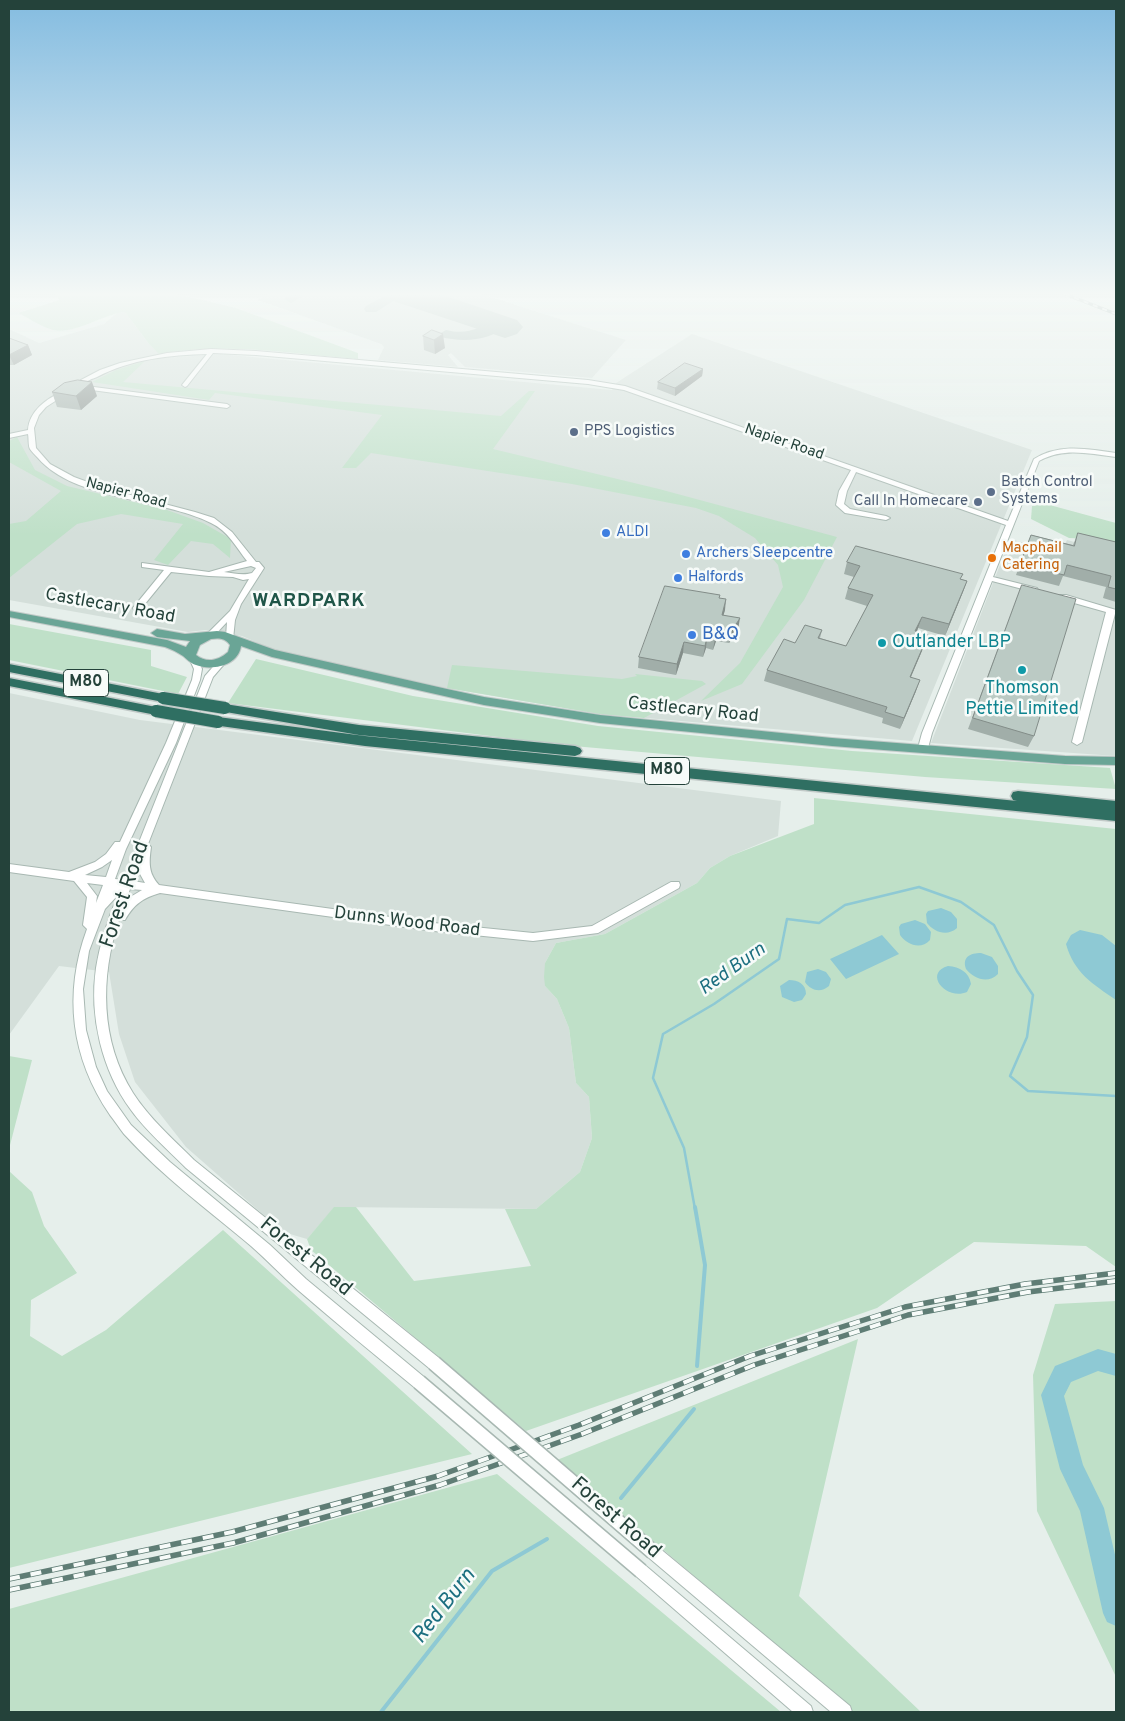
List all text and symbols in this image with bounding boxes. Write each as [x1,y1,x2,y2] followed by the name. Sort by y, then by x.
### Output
[742,421,826,465] street label: Napier Road
[584,423,675,441] place label: PPS Logistics
[568,426,580,438] marker: PPS Logistics
[1001,474,1093,509] place label: Batch Control Systems
[84,475,168,513] street label: Napier Road
[985,486,997,498] marker: Batch Control Systems
[854,493,968,511] place label: Call In Homecare
[972,496,984,508] marker: Call In Homecare
[616,524,649,542] place label: ALDI
[600,527,612,539] marker: ALDI
[1002,540,1062,575] place label: Macphail Catering
[696,545,833,563] place label: Archers Sleepcentre
[680,548,692,560] marker: Archers Sleepcentre
[986,552,998,564] marker: Macphail Catering
[688,569,744,587] place label: Halfords
[672,572,684,584] marker: Halfords
[43,585,177,629] street label: Castlecary Road
[251,591,367,613] district label: WARDPARK
[702,624,739,646] place label: B&Q
[686,629,698,641] marker: B&Q
[892,632,1011,654] place label: Outlander LBP
[876,637,888,649] marker: Outlander LBP
[1016,664,1028,676] marker: Thomson Pettie Limited
[64,670,108,696] road number: M80
[965,678,1079,721] place label: Thomson Pettie Limited
[626,693,760,729] street label: Castlecary Road
[644,758,690,784] road number: M80
[96,838,156,952] street label: Forest Road
[333,903,481,943] street label: Dunns Wood Road
[695,939,771,1001] water label: Red Burn
[254,1213,356,1303] street label: Forest Road
[565,1473,665,1565] street label: Forest Road
[407,1564,483,1650] water label: Red Burn

